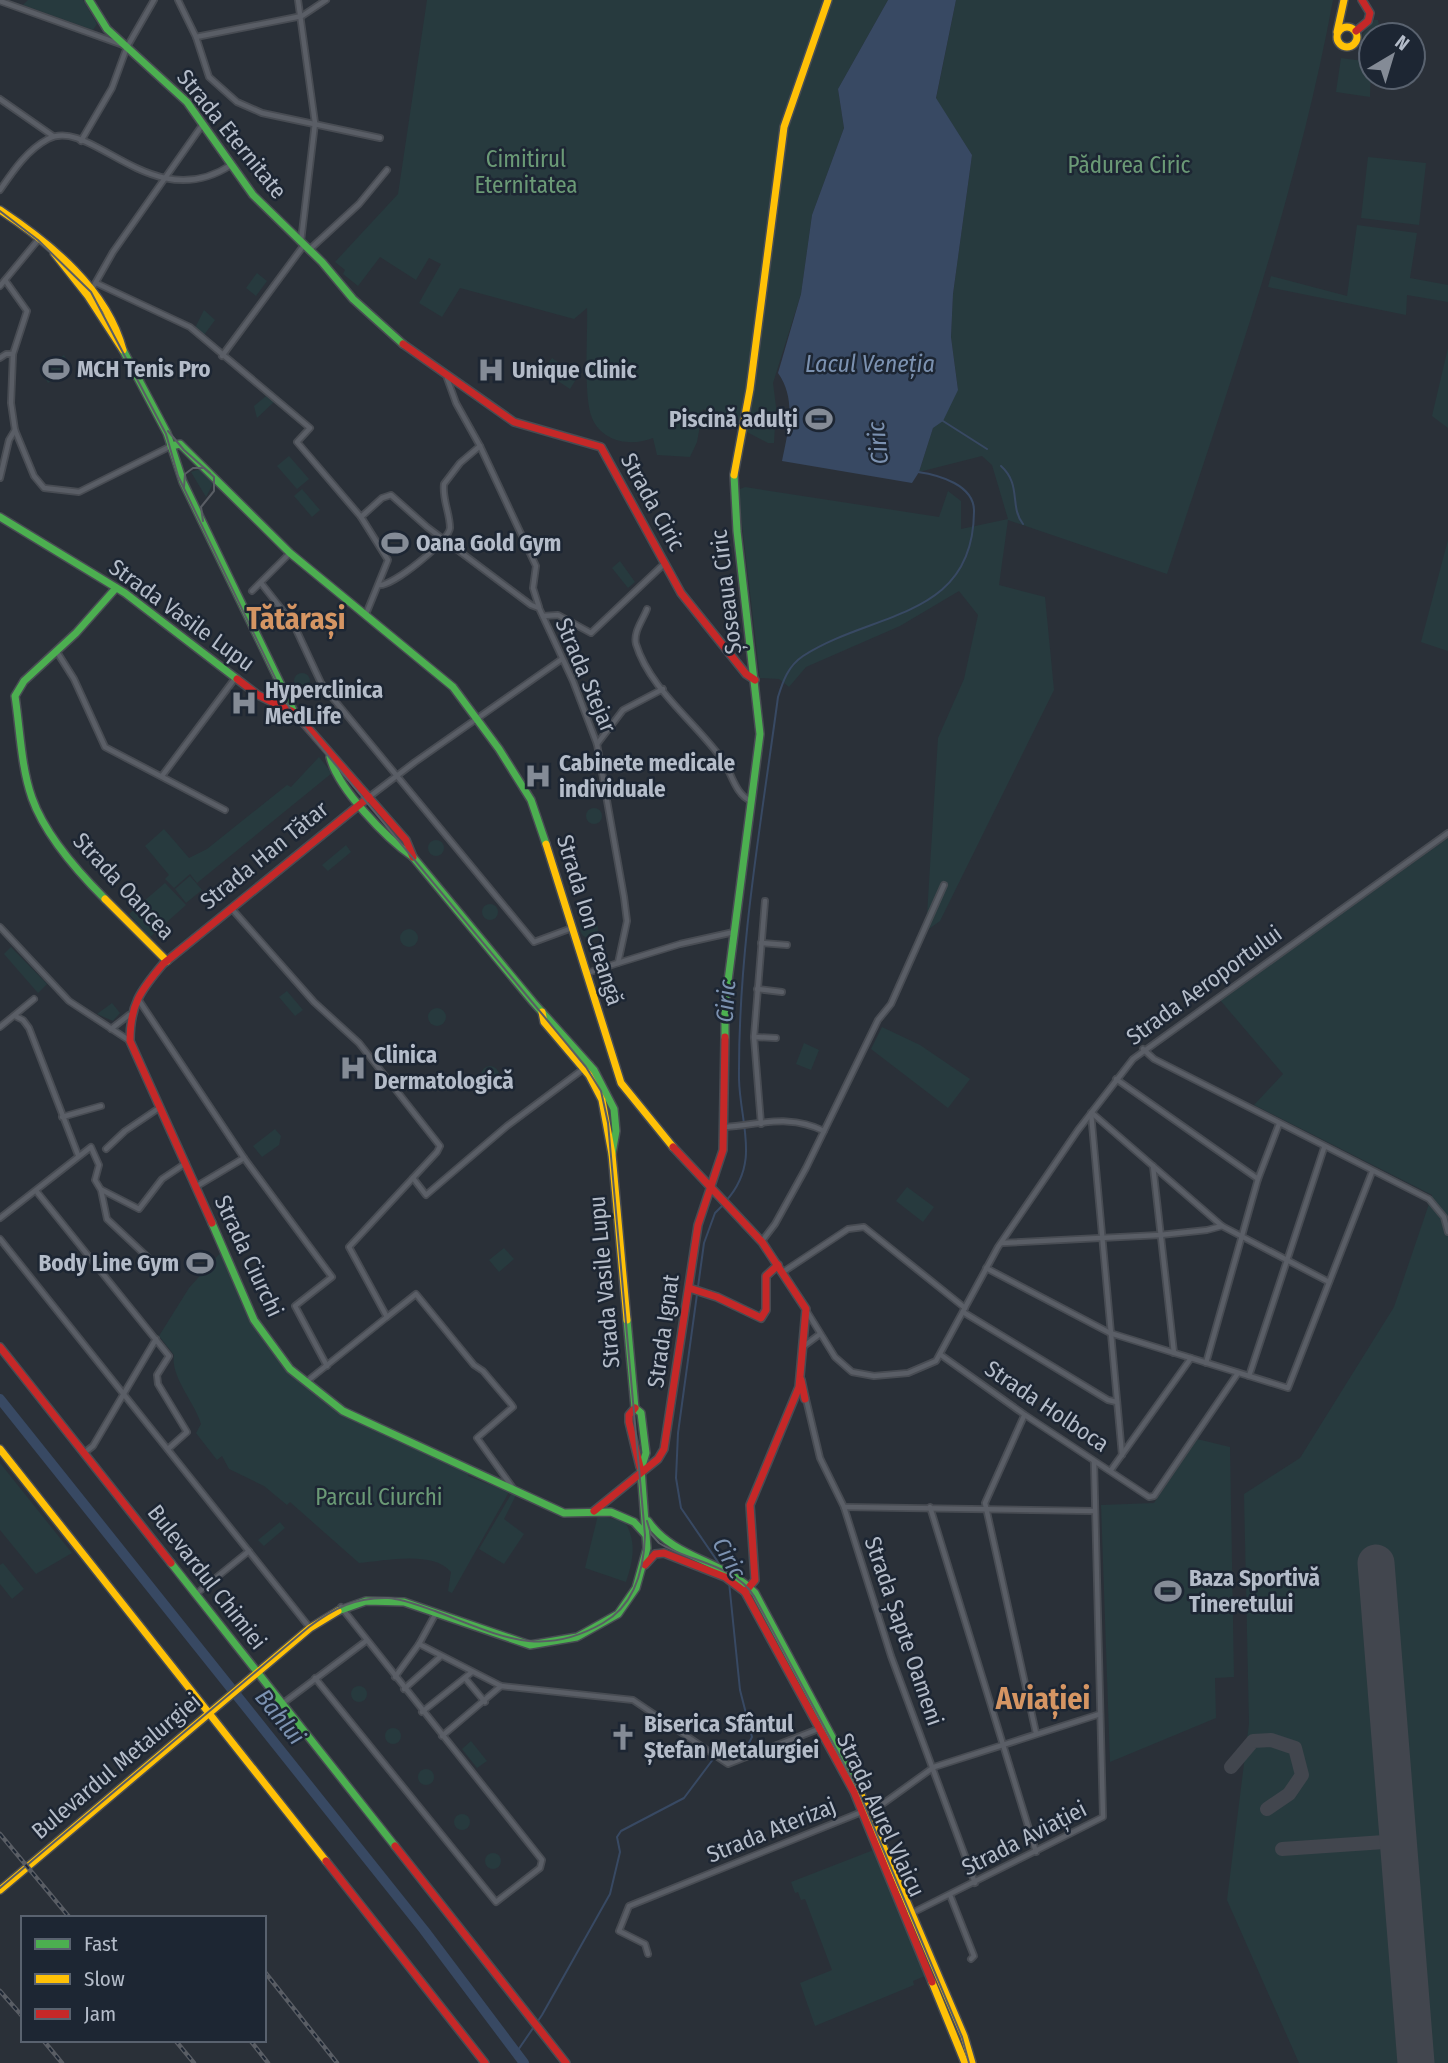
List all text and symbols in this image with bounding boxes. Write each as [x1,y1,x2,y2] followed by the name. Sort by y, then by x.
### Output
[1357,21,1427,91] north arrow
[1391,30,1414,56] text: N
[171,64,293,204] street label: Strada Eternitate
[474,145,578,199] park label: Cimitirul Eternitatea
[1068,151,1191,179] park label: Pădurea Ciric
[805,350,935,379] water label: Lacul Veneția
[41,354,71,384] sports icon: MCH Tenis Pro
[77,355,211,383] place label: MCH Tenis Pro
[476,355,506,385] hospital icon: Unique Clinic
[512,356,637,384] place label: Unique Clinic
[804,404,834,434] sports icon: Piscină adulți
[669,405,798,435] place label: Piscină adulți
[862,420,894,466] water label: Ciric
[615,448,691,556] street label: Strada Ciric
[380,528,410,558] sports icon: Oana Gold Gym
[704,528,749,656] street label: Șoseaua Ciric
[416,529,561,557] place label: Oana Gold Gym
[104,553,260,677] street label: Strada Vasile Lupu
[246,601,346,639] district label: Tătărași
[549,614,623,736] street label: Strada Stejar
[265,676,383,730] place label: Hyperclinica MedLife
[229,688,259,718] hospital icon: Hyperclinica MedLife
[559,749,735,803] place label: Cabinete medicale individuale
[523,761,553,791] hospital icon: Cabinete medicale individuale
[194,795,334,915] street label: Strada Han Tătar
[67,827,181,945] street label: Strada Oancea
[551,831,629,1009] street label: Strada Ion Creangă
[1121,919,1287,1051] street label: Strada Aeroportului
[711,978,742,1023] water label: Ciric
[374,1041,514,1095] place label: Clinica Dermatologică
[338,1053,368,1083] hospital icon: Clinica Dermatologică
[209,1191,289,1321] street label: Strada Ciurchi
[583,1195,625,1369] street label: Strada Vasile Lupu
[185,1248,215,1278] sports icon: Body Line Gym
[38,1249,179,1277] place label: Body Line Gym
[641,1272,685,1390] street label: Strada Ignat
[980,1354,1114,1458] street label: Strada Holboca
[315,1483,443,1511] park label: Parcul Ciurchi
[142,1499,272,1655] street label: Bulevardul Chimiei
[706,1532,752,1584] water label: Ciric
[858,1533,949,1729] street label: Strada Șapte Oameni
[1189,1564,1320,1618] place label: Baza Sportivă Tineretului
[1153,1576,1183,1606] sports icon: Baza Sportivă Tineretului
[995,1681,1090,1719] district label: Aviației
[249,1684,311,1750] water label: Bahlui
[26,1687,206,1845] street label: Bulevardul Metalurgiei
[644,1710,819,1766] place label: Biserica Sfântul Ștefan Metalurgiei
[608,1722,638,1752] church icon: Biserica Sfântul Ștefan Metalurgiei
[831,1729,931,1901] street label: Strada Aurel Vlaicu
[702,1791,840,1869] street label: Strada Aterizaj
[957,1795,1092,1882] street label: Strada Aviației
[21,1916,266,2042] legend
[84,1931,118,1957] text: Fast
[84,1966,125,1992] text: Slow
[84,2001,116,2027] text: Jam

